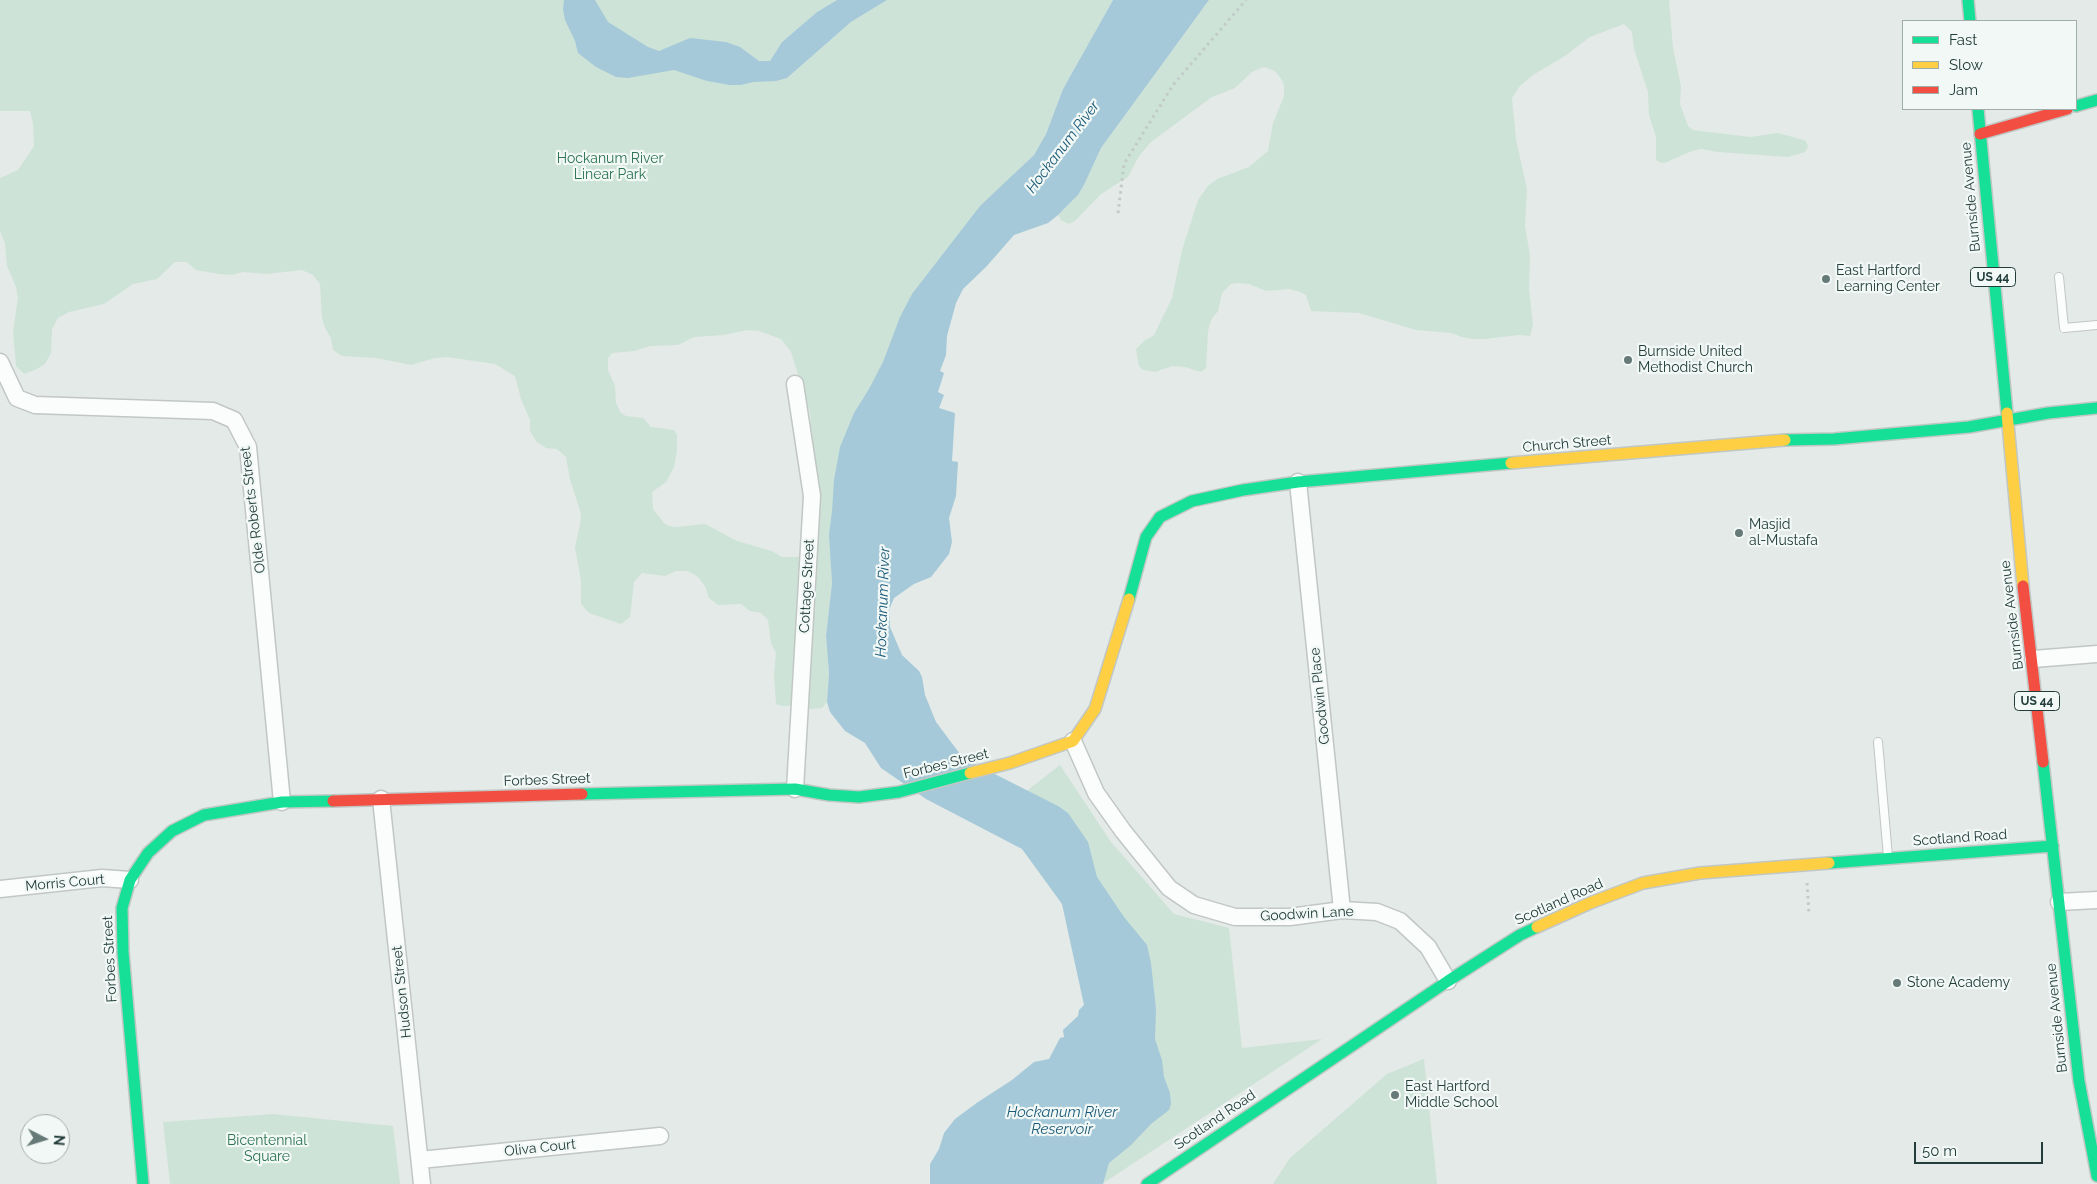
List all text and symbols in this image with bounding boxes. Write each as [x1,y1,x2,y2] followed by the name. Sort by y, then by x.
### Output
[1902,20,2077,110] legend
[1949,31,1977,49] text: Fast
[1949,56,1983,74] text: Slow
[1949,81,1978,99] text: Jam
[1023,97,1103,197] water label: Hockanum River
[1958,141,1984,253] street label: Burnside Avenue
[557,151,663,184] park label: Hockanum River Linear Park
[1836,263,1940,296] place label: East Hartford Learning Center
[1970,268,2016,286] road number: US 44
[1820,273,1832,285] marker: East Hartford Learning Center
[1638,344,1753,377] place label: Burnside United Methodist Church
[1622,354,1634,366] marker: Burnside United Methodist Church
[1522,432,1612,456] street label: Church Street
[237,446,269,574] street label: Olde Roberts Street
[1749,517,1818,550] place label: Masjid al-Mustafa
[1733,527,1745,539] marker: Masjid al-Mustafa
[796,539,818,633] street label: Cottage Street
[872,546,894,658] water label: Hockanum River
[1997,559,2027,671] street label: Burnside Avenue
[1307,647,1333,745] street label: Goodwin Place
[2014,691,2060,710] road number: US 44
[902,745,990,783] street label: Forbes Street
[503,770,591,790] street label: Forbes Street
[1912,826,2008,850] street label: Scotland Road
[25,871,105,895] street label: Morris Court
[1512,875,1606,929] street label: Scotland Road
[1260,903,1354,925] street label: Goodwin Lane
[99,915,121,1003] street label: Forbes Street
[389,945,415,1039] street label: Hudson Street
[2043,962,2071,1074] street label: Burnside Avenue
[1907,975,2010,991] place label: Stone Academy
[1891,977,1903,989] marker: Stone Academy
[1405,1079,1498,1112] place label: East Hartford Middle School
[1171,1087,1259,1153] street label: Scotland Road
[1389,1089,1401,1101] marker: East Hartford Middle School
[1007,1103,1117,1138] water label: Hockanum River Reservoir
[20,1114,70,1164] north arrow
[1917,1132,2046,1164] scale bar
[227,1133,307,1166] park label: Bicentennial Square
[51,1134,67,1146] text: N
[503,1136,577,1160] street label: Oliva Court
[1922,1142,1957,1160] text: 50 m

